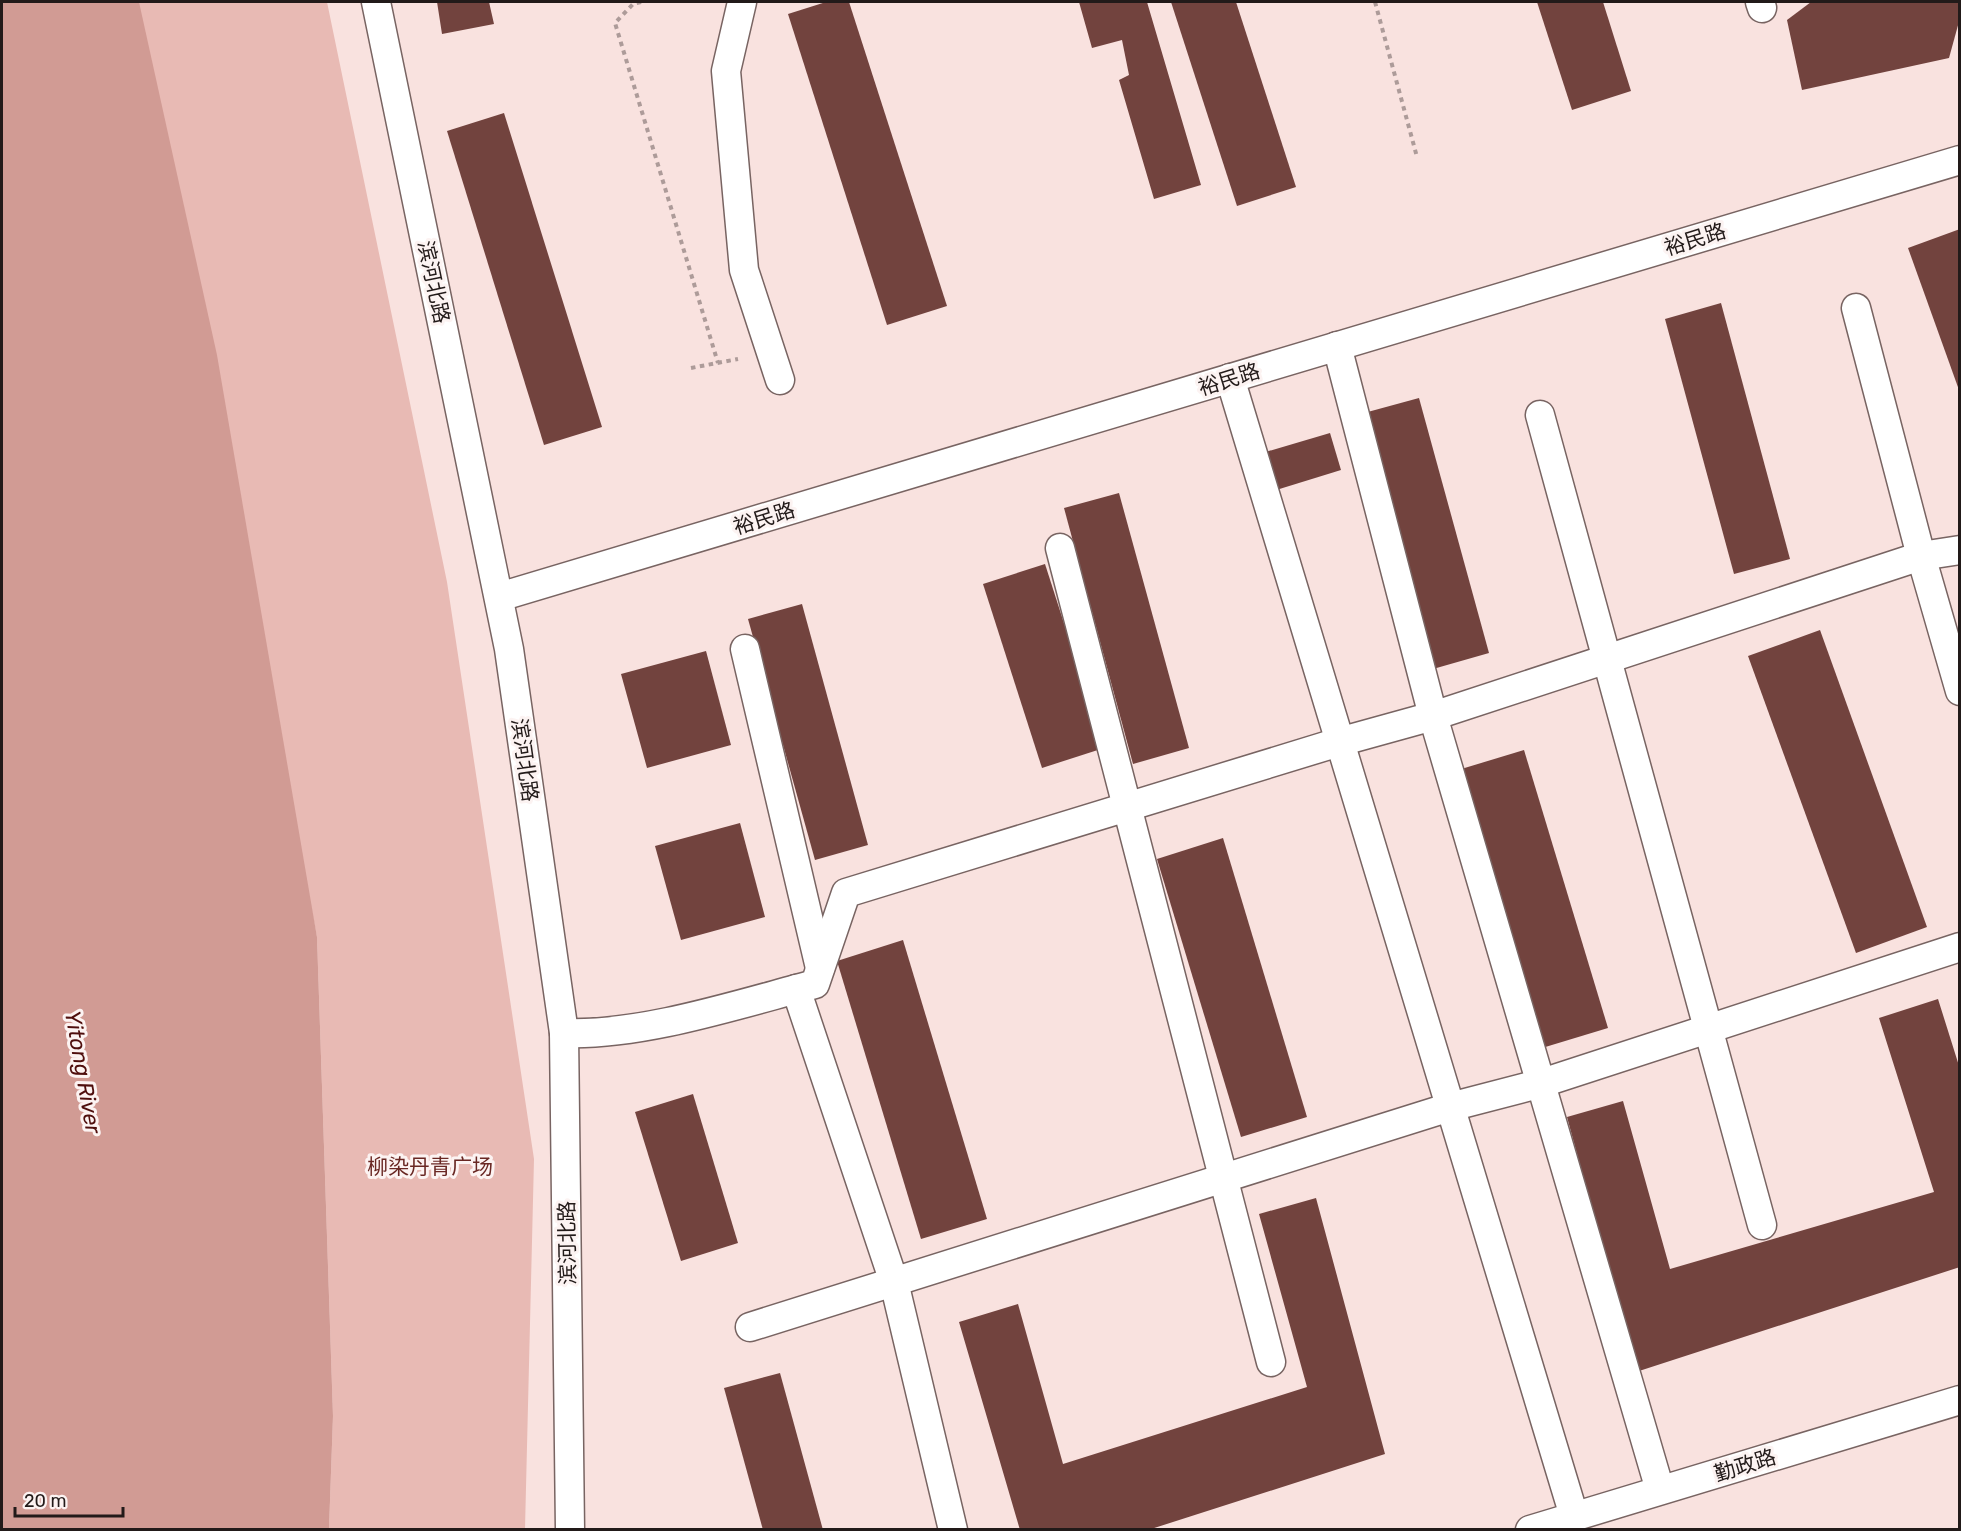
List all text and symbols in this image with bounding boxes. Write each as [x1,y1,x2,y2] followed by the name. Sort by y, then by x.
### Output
[1661,218,1729,260] street label: 裕民路
[413,238,455,326] street label: 滨河北路
[1195,358,1263,400] street label: 裕民路
[730,497,798,539] street label: 裕民路
[507,717,543,803] street label: 滨河北路
[59,1008,107,1137] water label: Yitong River
[367,1154,493,1179] park label: 柳染丹青广场
[554,1201,580,1285] street label: 滨河北路
[1711,1444,1779,1486] street label: 勤政路
[15,1480,123,1518] scale bar
[24,1490,66,1512] text: 20 m

